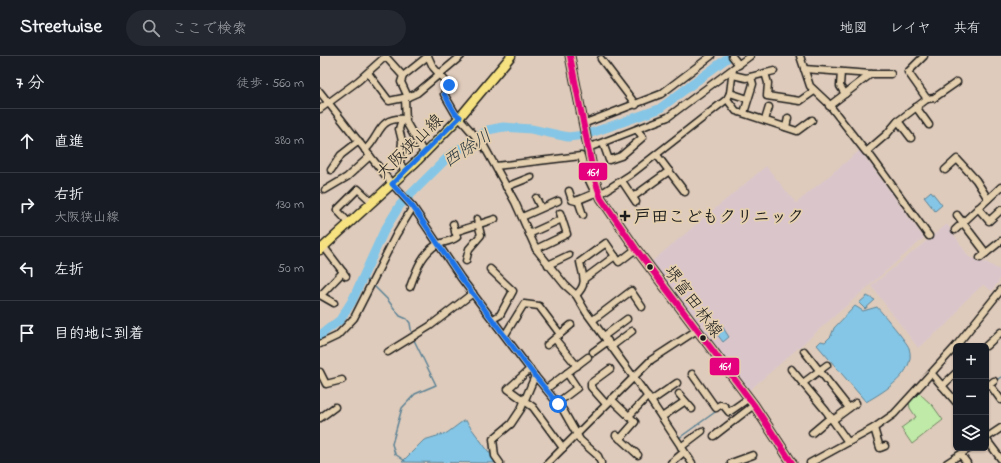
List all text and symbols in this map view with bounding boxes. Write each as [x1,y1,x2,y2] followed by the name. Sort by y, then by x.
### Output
[126,10,406,46] search box
[20,14,102,41] text: Streetwise
[140,17,162,39] icon: search
[172,18,247,40] text: ここで検索
[840,18,868,39] text: 地図
[890,18,931,39] text: レイヤ
[953,18,981,39] text: 共有
[16,71,44,96] text: 7 分
[237,74,304,93] text: 徒歩 · 560 m
[440,76,458,94] route end
[371,109,449,186] street label: 大阪狭山線
[438,124,498,175] water label: 西除川
[16,130,38,152] icon: ahead
[54,131,84,153] text: 直進
[275,131,304,150] text: 380 m
[578,162,608,181] line badge: 161
[587,165,599,181] text: 161
[54,184,84,206] text: 右折
[16,194,38,216] icon: right
[276,195,304,214] text: 130 m
[634,205,804,230] place label: 戸田こどもクリニック
[54,208,119,227] text: 大阪狭山線
[619,210,631,222] marker: 戸田こどもクリニック
[16,258,38,280] icon: left
[54,259,84,281] text: 左折
[278,259,304,278] text: 50 m
[657,260,728,343] street label: 堺富田林線
[645,262,655,272] unlabelled marker
[16,322,38,344] icon: arrive
[54,323,144,345] text: 目的地に到着
[698,333,708,343] unlabelled marker
[953,343,989,451] map controls
[953,343,989,379] button: +
[709,357,740,376] line badge: 161
[719,359,731,375] text: 161
[953,379,989,415] button: −
[549,395,567,413] route start
[953,415,989,451] button: layers

